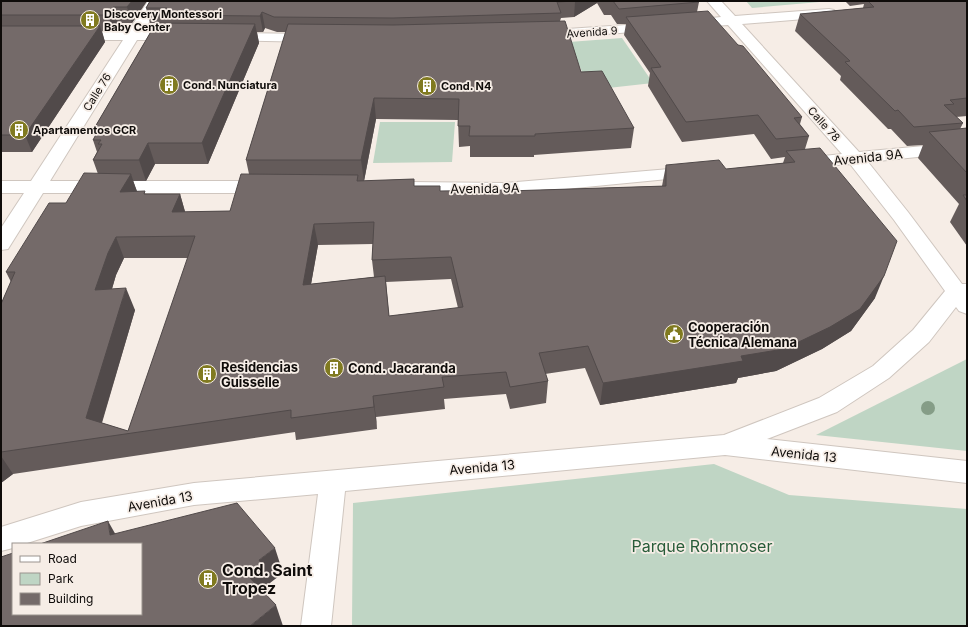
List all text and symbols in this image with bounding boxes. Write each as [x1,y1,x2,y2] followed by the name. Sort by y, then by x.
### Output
[104,7,222,34] place label: Discovery Montessori Baby Center
[79,9,101,31] building icon: Discovery Montessori Baby Center
[566,23,618,41] street label: Avenida 9
[80,70,114,113] street label: Calle 76
[158,74,180,96] building icon: Cond. Nunciatura
[416,75,438,97] building icon: Cond. N4
[183,78,277,92] place label: Cond. Nunciatura
[441,79,491,93] place label: Cond. N4
[805,104,843,144] street label: Calle 78
[8,119,30,141] building icon: Apartamentos GCR
[33,123,136,137] place label: Apartamentos GCR
[833,145,903,169] street label: Avenida 9A
[450,179,520,197] street label: Avenida 9A
[688,319,797,350] place label: Cooperación Técnica Alemana
[663,323,685,345] public building icon: Cooperación Técnica Alemana
[323,357,345,379] building icon: Cond. Jacaranda
[221,359,298,390] place label: Residencias Guisselle
[348,360,456,376] place label: Cond. Jacaranda
[196,363,218,385] building icon: Residencias Guisselle
[770,443,838,465] street label: Avenida 13
[449,456,515,478] street label: Avenida 13
[126,487,194,515] street label: Avenida 13
[632,536,772,556] park label: Parque Rohrmoser
[12,543,142,615] legend
[48,551,77,566] text: Road
[222,560,312,598] place label: Cond. Saint Tropez
[197,568,219,590] building icon: Cond. Saint Tropez
[48,571,74,586] text: Park
[48,591,93,606] text: Building

